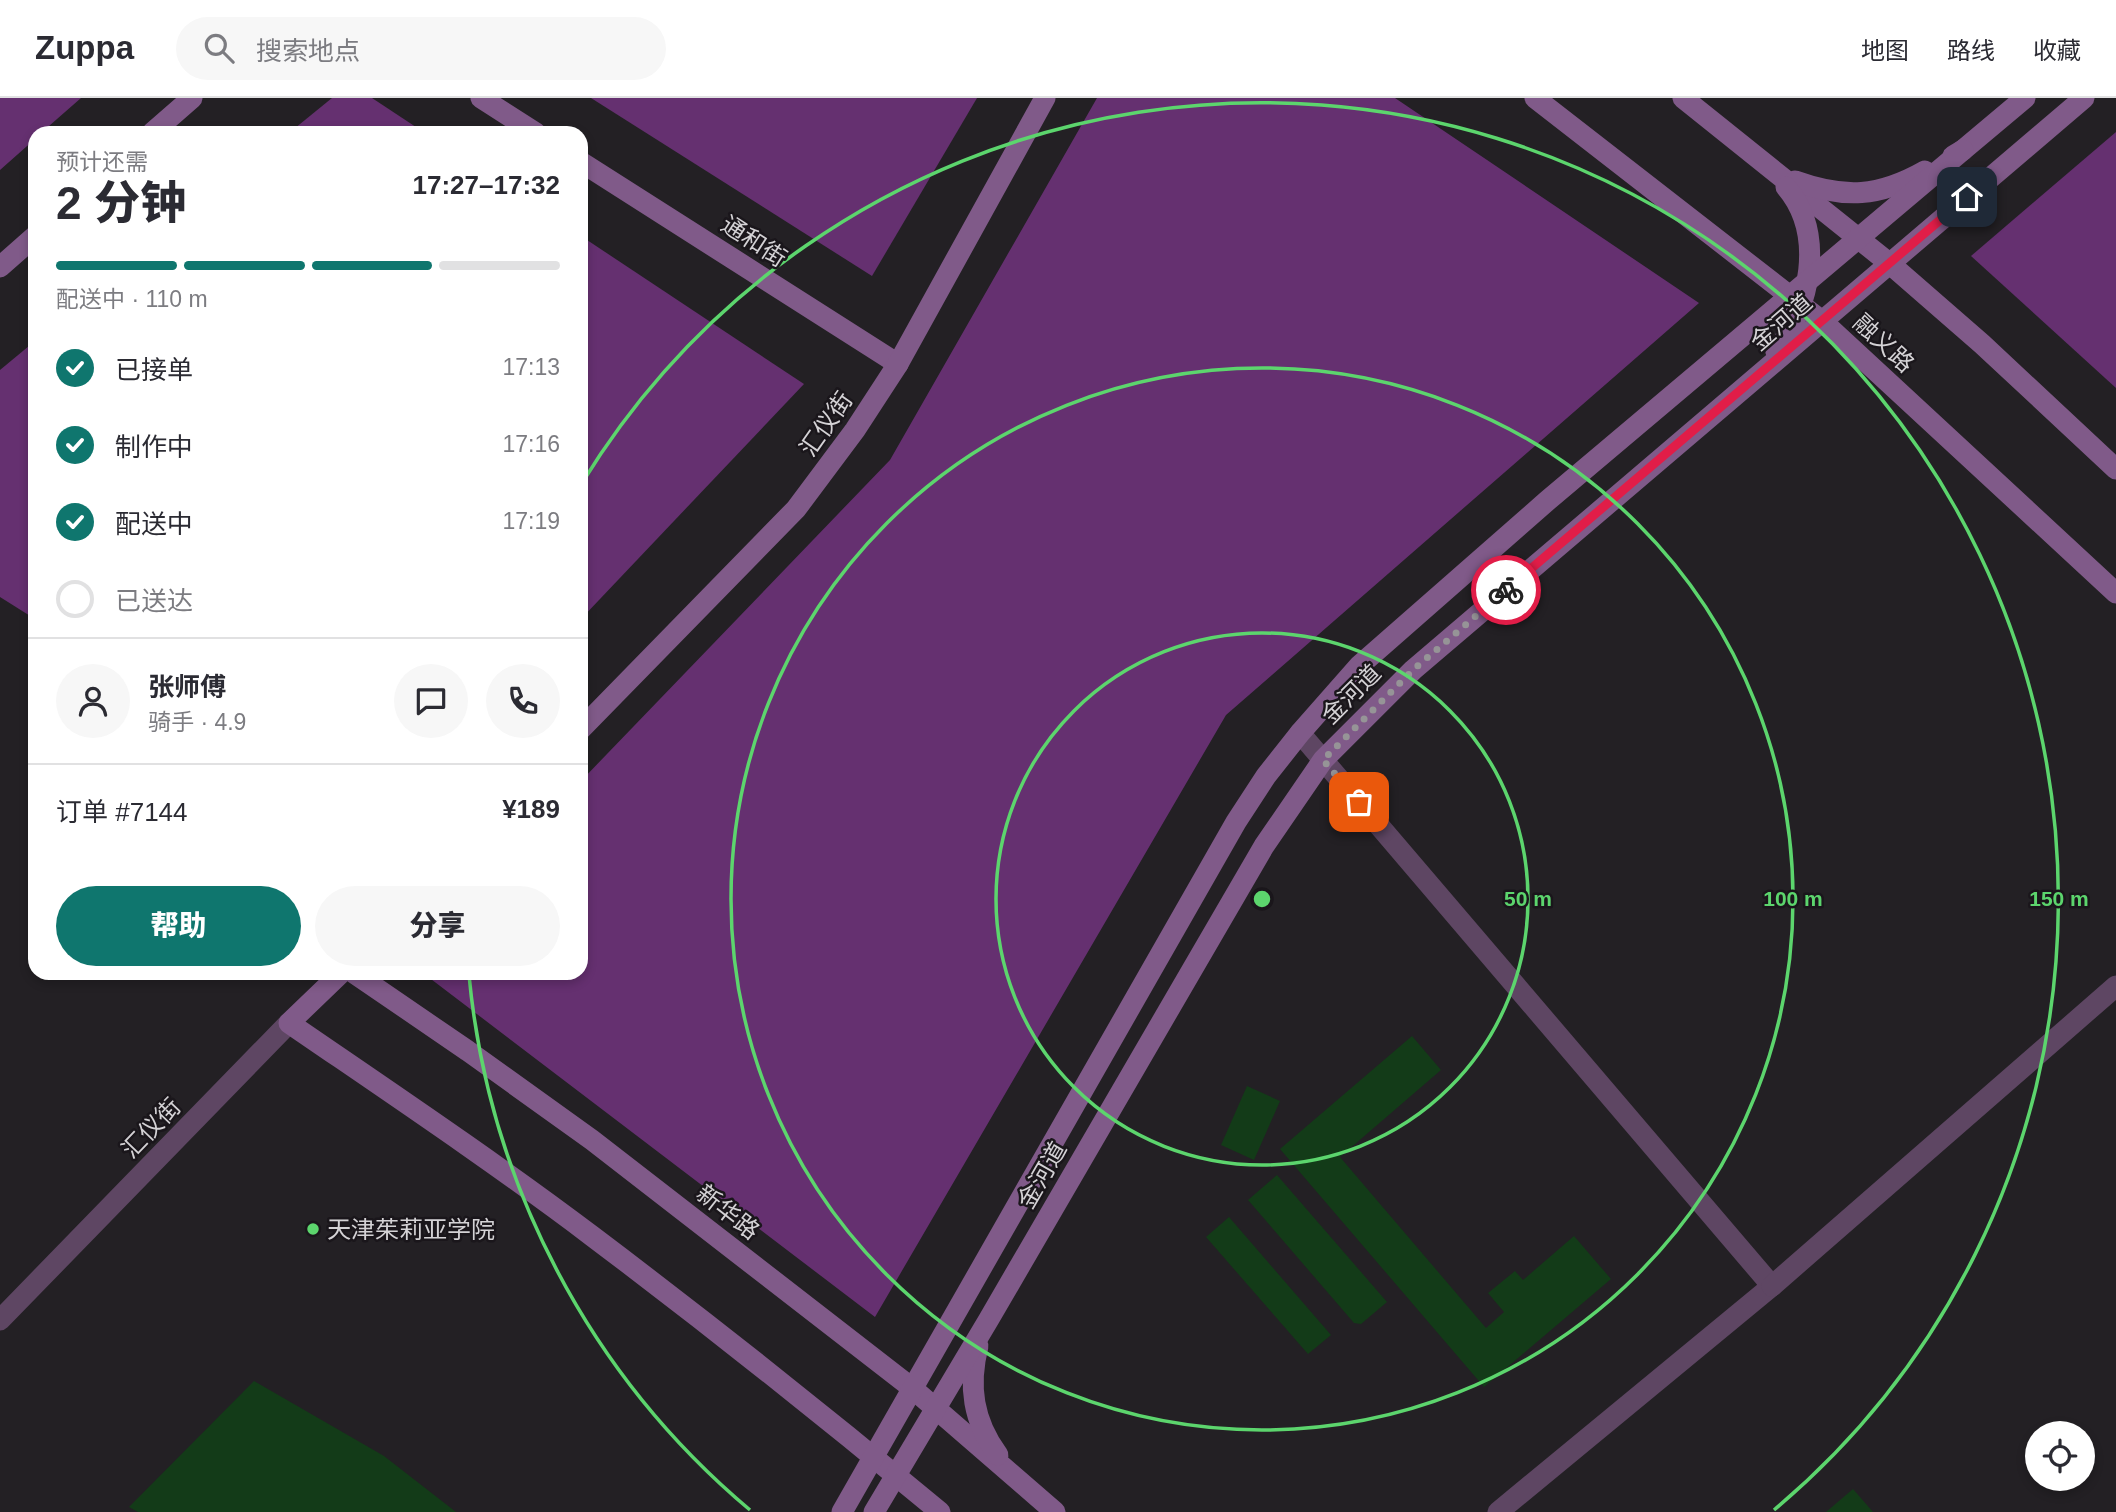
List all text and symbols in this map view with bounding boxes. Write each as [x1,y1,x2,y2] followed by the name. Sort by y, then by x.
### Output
[176,17,666,80] search box
[35,29,134,66] text: Zuppa
[200,29,238,67] icon: search
[256,36,360,66] text: 搜索地点
[1861,37,1909,64] text: 地图
[1947,37,1995,64] text: 路线
[2033,37,2081,64] text: 收藏
[56,149,148,175] text: 预计还需
[1937,167,1997,227] pin
[413,170,560,200] text: 17:27–17:32
[56,177,186,229] text: 2 分钟
[1948,178,1986,216] icon: home
[716,210,792,272] street label: 通和街
[56,286,208,312] text: 配送中 · 110 m
[1745,288,1817,356] street label: 金河道
[1848,309,1920,377] street label: 融义路
[56,349,94,387] icon: check
[502,354,560,380] text: 17:13
[115,355,193,385] text: 已接单
[794,387,858,461] street label: 汇仪街
[56,426,94,464] icon: check
[502,431,560,457] text: 17:16
[115,432,193,462] text: 制作中
[56,503,94,541] icon: check
[502,508,560,534] text: 17:19
[115,509,193,539] text: 配送中
[1471,555,1541,625] courier
[1487,571,1525,609] icon: bike
[115,586,193,616] text: 已送达
[1316,659,1386,729] street label: 金河道
[56,664,130,738] button: person
[394,664,468,738] button: chat
[486,664,560,738] button: phone
[148,672,226,702] text: 张师傅
[148,709,246,735] text: 骑手 · 4.9
[1329,772,1389,832] pin
[1340,783,1378,821] icon: bag
[502,794,560,824] text: ¥189
[56,797,188,827] text: 订单 #7144
[56,886,301,966] button: 帮助
[315,886,560,966] button: 分享
[1250,887,1274,911] centre of rings
[1504,887,1552,910] text: 50 m
[1763,887,1823,910] text: 100 m
[2029,887,2089,910] text: 150 m
[116,1093,186,1163] street label: 汇仪街
[1012,1137,1072,1213] street label: 金河道
[691,1179,765,1245] street label: 新华路
[327,1216,495,1243] place label: 天津茱莉亚学院
[305,1221,321,1237] marker: 天津茱莉亚学院
[2025,1421,2095,1491] map controls
[2025,1421,2095,1491] button: locate

